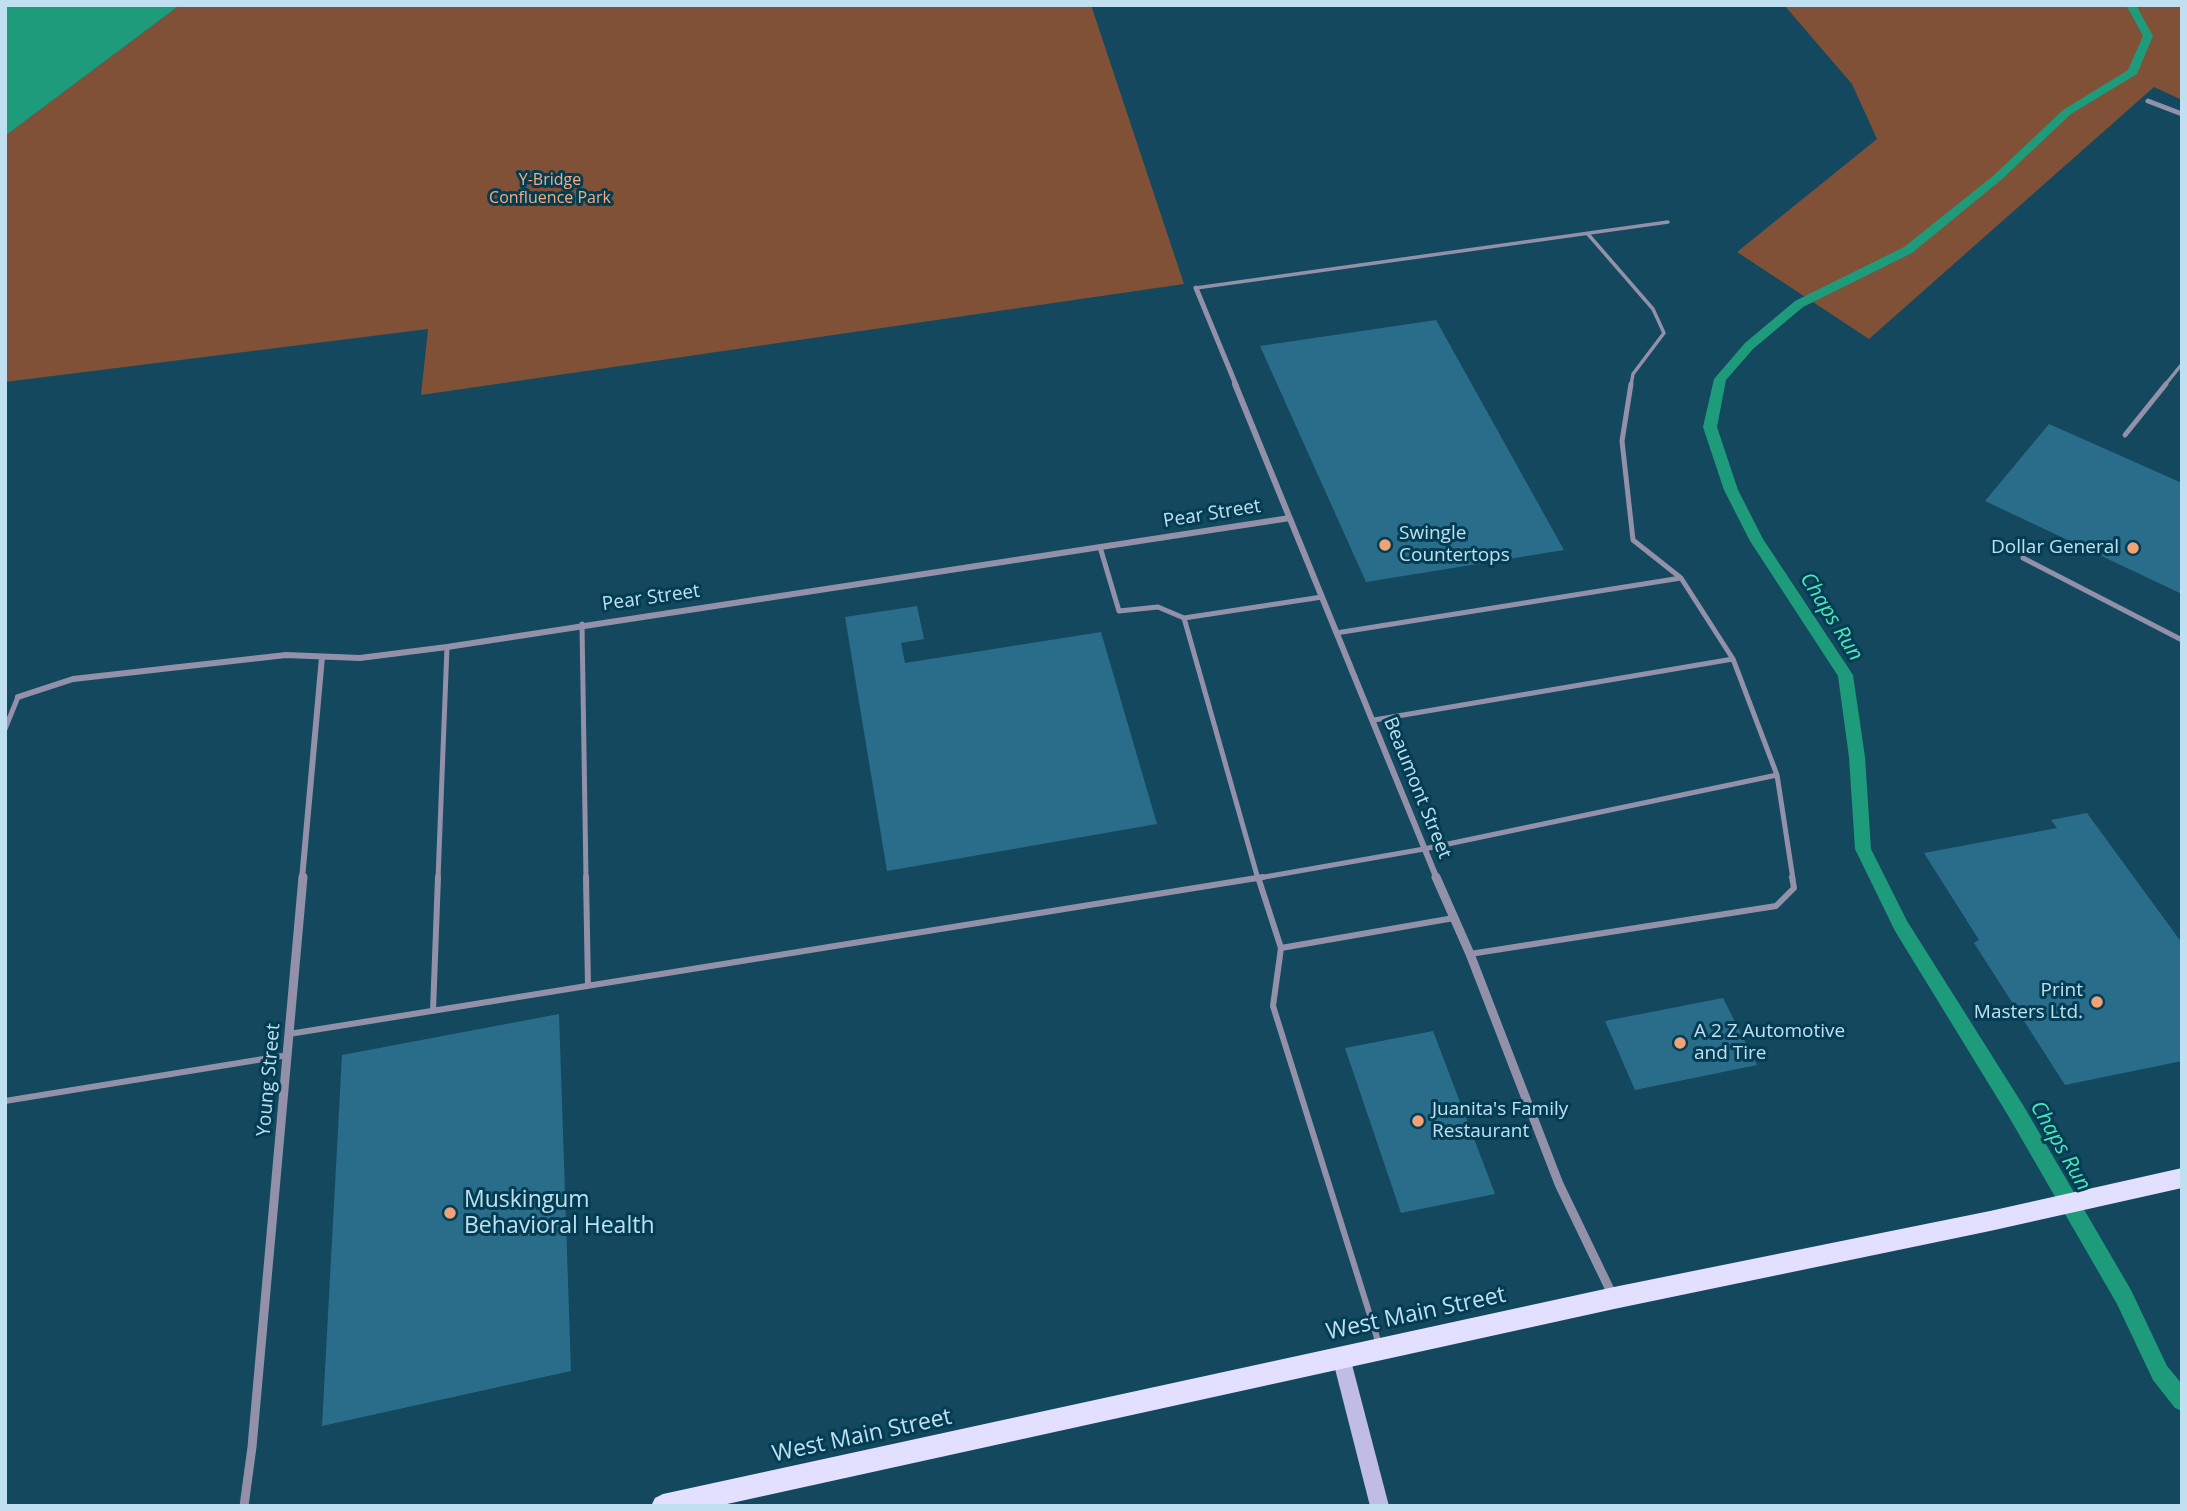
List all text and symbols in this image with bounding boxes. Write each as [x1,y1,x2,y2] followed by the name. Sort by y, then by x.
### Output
[489,170,611,208] park label: Y-Bridge Confluence Park
[1162,495,1262,533] street label: Pear Street
[1399,523,1510,567] place label: Swingle Countertops
[1377,537,1393,553] marker: Swingle Countertops
[1991,537,2119,559] place label: Dollar General
[2125,540,2141,556] marker: Dollar General
[1794,568,1868,666] water label: Chaps Run
[601,580,701,616] street label: Pear Street
[1378,714,1456,862] street label: Beaumont Street
[1974,980,2083,1024] place label: Print Masters Ltd.
[2089,994,2105,1010] marker: Print Masters Ltd.
[1694,1021,1845,1065] place label: A 2 Z Automotive and Tire
[253,1022,285,1138] street label: Young Street
[1672,1035,1688,1051] marker: A 2 Z Automotive and Tire
[2024,1097,2096,1195] water label: Chaps Run
[1432,1099,1568,1143] place label: Juanita's Family Restaurant
[1410,1113,1426,1129] marker: Juanita's Family Restaurant
[464,1186,655,1240] place label: Muskingum Behavioral Health
[442,1205,458,1221] marker: Muskingum Behavioral Health
[1324,1281,1508,1347] street label: West Main Street
[770,1403,954,1469] street label: West Main Street

